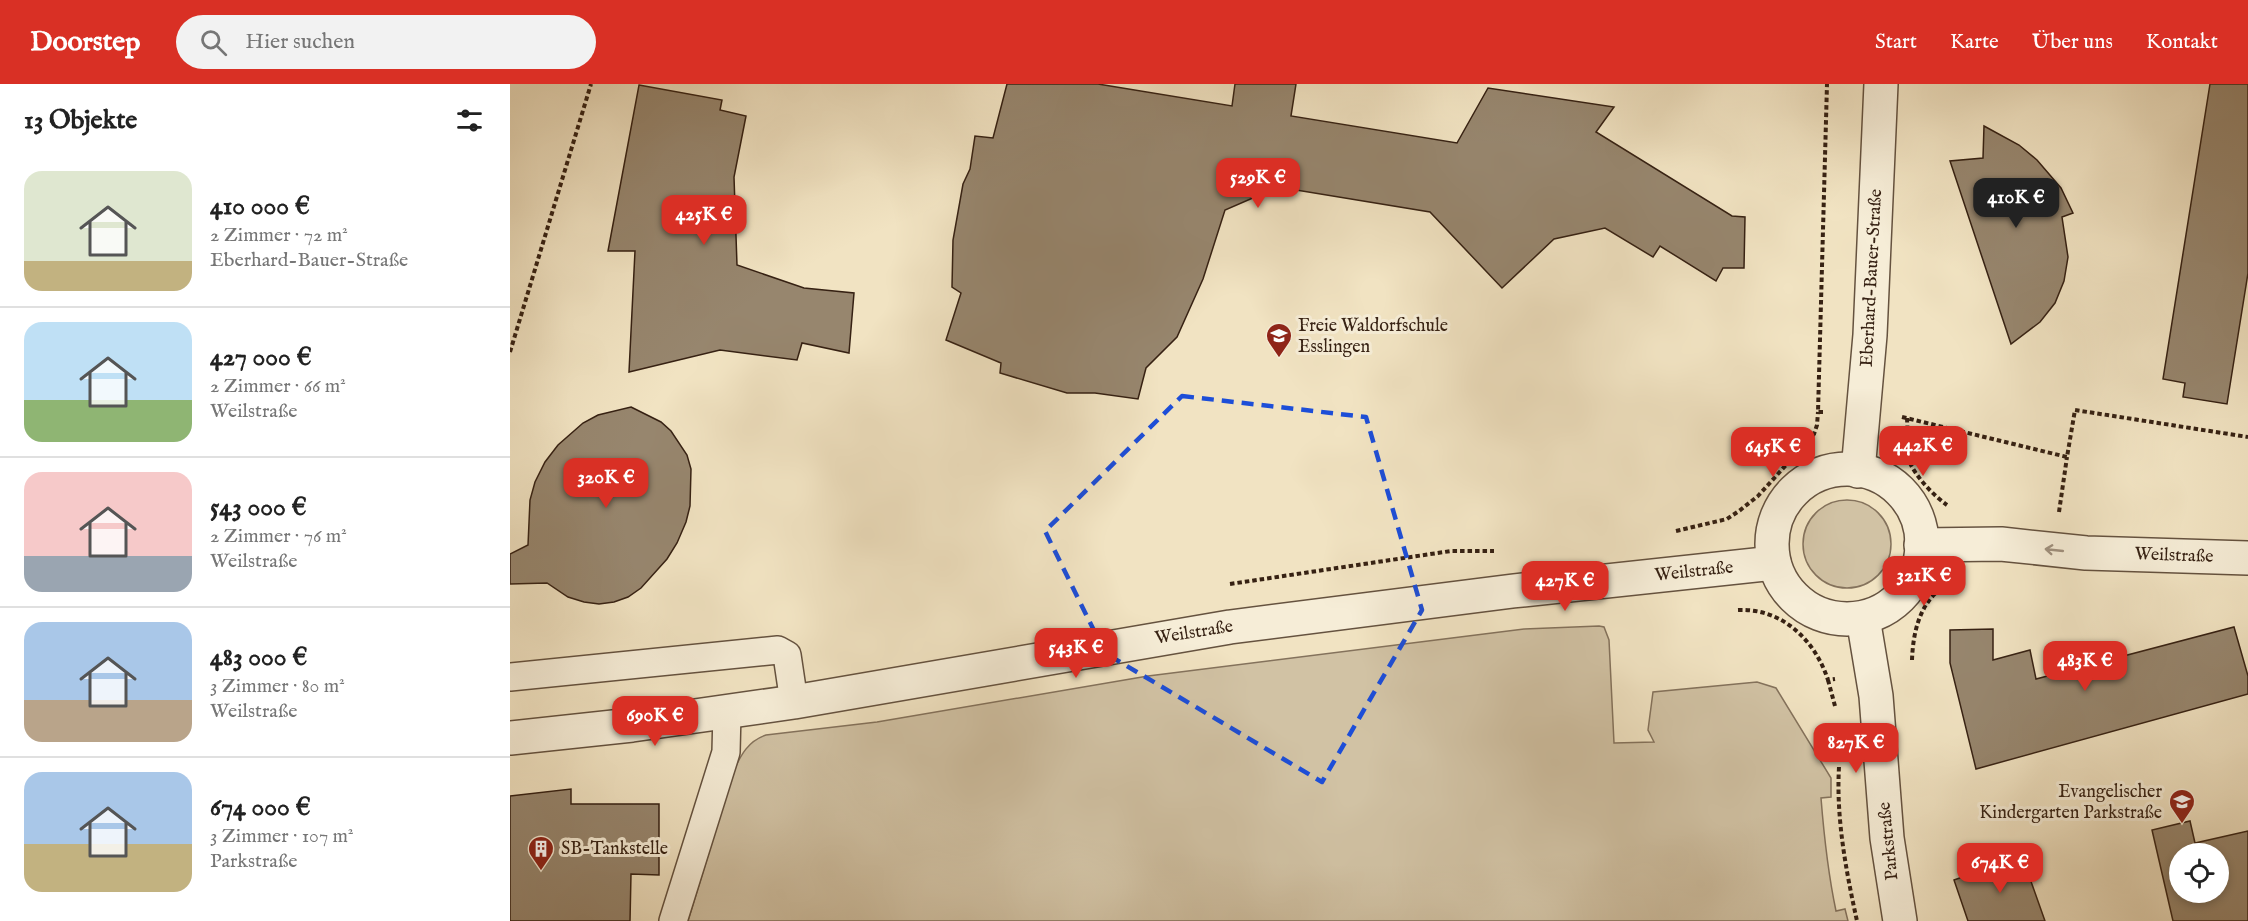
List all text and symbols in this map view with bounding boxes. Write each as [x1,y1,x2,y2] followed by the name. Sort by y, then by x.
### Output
[176,15,596,69] search box
[30,25,140,60] text: Doorstep
[197,26,230,59] icon: search
[245,28,355,56] text: Hier suchen
[1875,29,1917,56] text: Start
[1950,29,1999,56] text: Karte
[2032,29,2113,56] text: Über uns
[2146,29,2218,56] text: Kontakt
[24,104,137,137] text: 13 Objekte
[453,104,486,137] icon: filters
[1209,158,1307,209] pin: 529K €
[1230,165,1286,190] text: 529K €
[1967,178,2065,229] pin: 410K €
[1987,185,2045,210] text: 410K €
[1856,188,1888,368] street label: Eberhard-Bauer-Straße
[210,190,310,223] text: 410 000 €
[72,195,144,267] icon: home
[655,195,753,246] pin: 425K €
[676,202,732,227] text: 425K €
[210,223,348,248] text: 2 Zimmer · 72 m²
[210,248,408,273] text: Eberhard-Bauer-Straße
[1298,315,1448,359] place label: Freie Waldorfschule Esslingen
[1264,321,1294,359] school or university icon: Freie Waldorfschule Esslingen
[210,341,312,374] text: 427 000 €
[72,346,144,418] icon: home
[210,374,346,399] text: 2 Zimmer · 66 m²
[210,399,297,424] text: Weilstraße
[1874,426,1972,477] pin: 442K €
[1724,427,1822,478] pin: 645K €
[1893,433,1953,458] text: 442K €
[1745,434,1801,459] text: 645K €
[557,458,655,509] pin: 320K €
[577,465,635,490] text: 320K €
[210,491,307,524] text: 543 000 €
[72,496,144,568] icon: home
[210,524,347,549] text: 2 Zimmer · 76 m²
[2134,543,2214,569] street label: Weilstraße
[2044,544,2064,555] one-way arrow
[210,549,297,574] text: Weilstraße
[1654,556,1734,588] street label: Weilstraße
[1875,556,1973,607] pin: 321K €
[1516,561,1614,612] pin: 427K €
[1897,563,1951,588] text: 321K €
[1536,568,1594,593] text: 427K €
[1153,615,1235,651] street label: Weilstraße
[1027,628,1125,679] pin: 543K €
[1049,635,1103,660] text: 543K €
[210,641,308,674] text: 483 000 €
[2036,641,2134,692] pin: 483K €
[72,646,144,718] icon: home
[2057,648,2113,673] text: 483K €
[210,674,345,699] text: 3 Zimmer · 80 m²
[606,696,704,747] pin: 690K €
[210,699,297,724] text: Weilstraße
[626,703,684,728] text: 690K €
[1807,723,1905,774] pin: 827K €
[1828,730,1884,755] text: 827K €
[1979,781,2162,825] place label: Evangelischer Kindergarten Parkstraße
[2167,787,2197,825] school or university icon: Evangelischer Kindergarten Parkstraße
[210,791,311,824] text: 674 000 €
[72,796,144,868] icon: home
[1873,801,1905,881] street label: Parkstraße
[210,824,354,849] text: 3 Zimmer · 107 m²
[526,834,556,872] building icon: SB-Tankstelle
[561,838,668,861] place label: SB-Tankstelle
[1951,843,2049,894] pin: 674K €
[2169,843,2229,903] map controls
[2169,843,2229,903] button: locate
[210,849,297,874] text: Parkstraße
[1971,850,2029,875] text: 674K €

